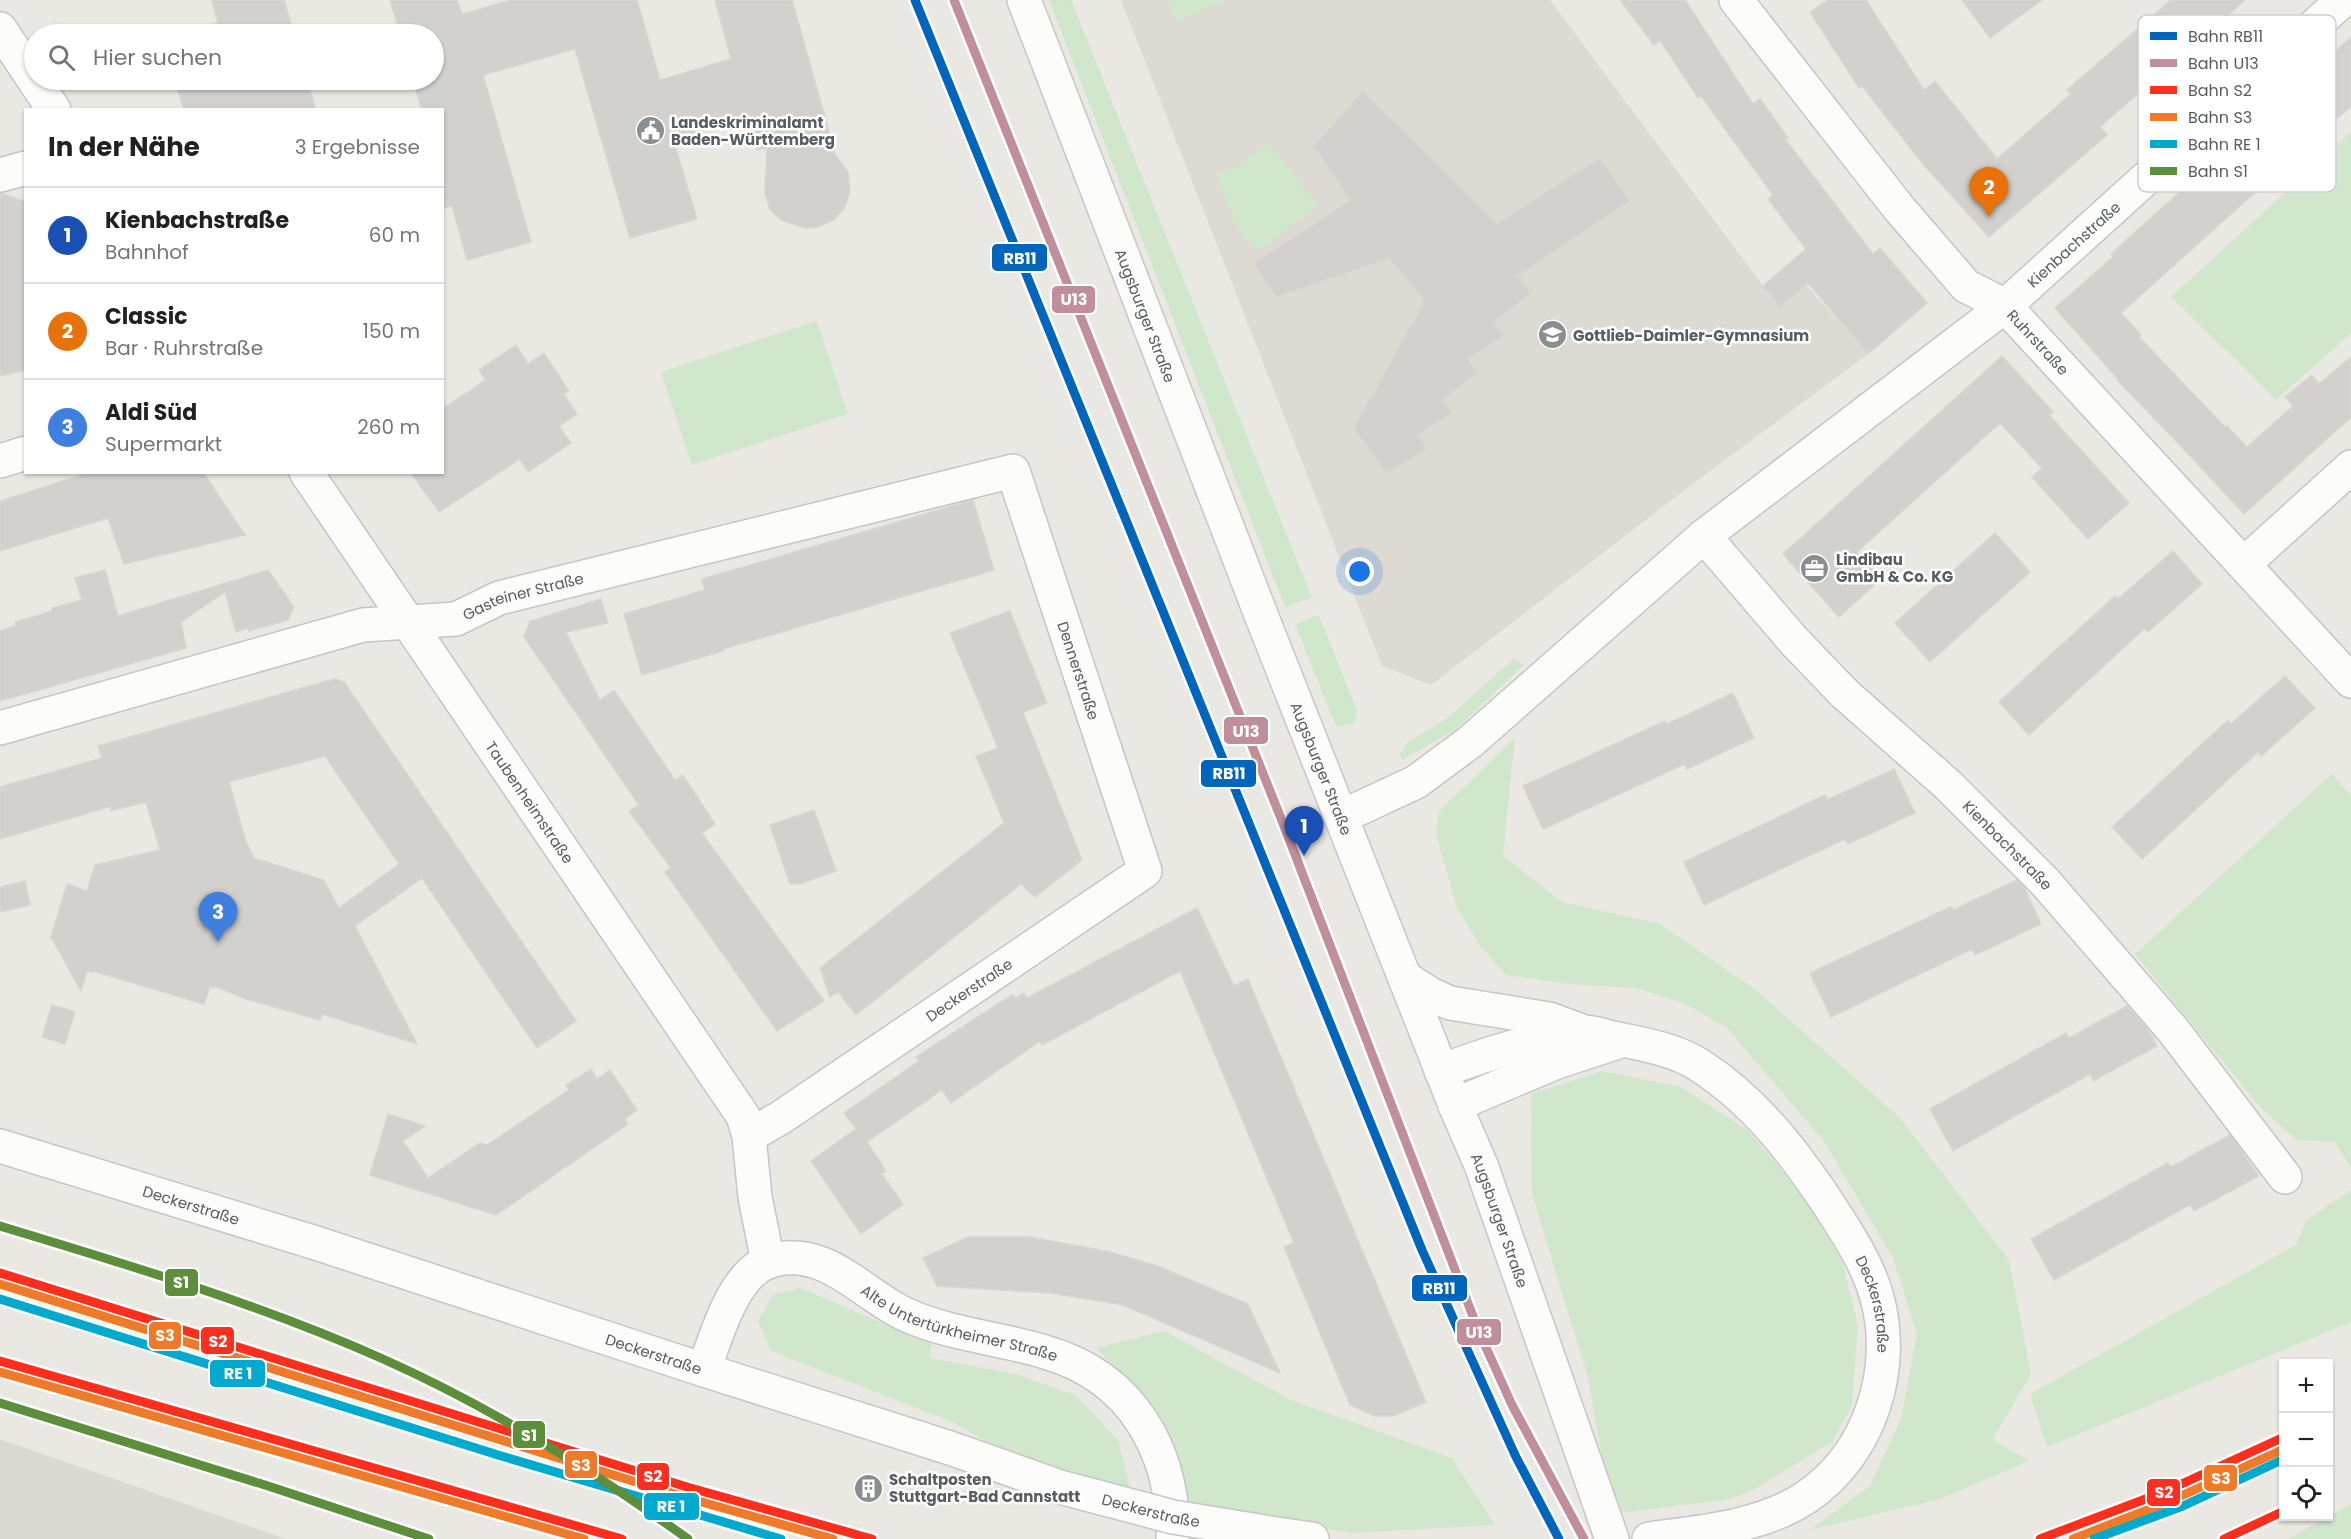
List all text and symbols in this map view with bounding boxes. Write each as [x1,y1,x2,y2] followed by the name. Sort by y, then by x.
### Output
[2138,15,2336,192] legend
[24,24,444,90] search box
[2188,25,2263,48] text: Bahn RB11
[45,41,78,74] icon: search
[93,42,222,73] text: Hier suchen
[2188,52,2259,75] text: Bahn U13
[2188,79,2252,102] text: Bahn S2
[2188,106,2252,129] text: Bahn S3
[671,112,835,150] place label: Landeskriminalamt Baden-Württemberg
[634,115,666,147] public building icon: Landeskriminalamt Baden-Württemberg
[48,129,200,165] text: In der Nähe
[295,133,420,161] text: 3 Ergebnisse
[2188,133,2261,156] text: Bahn RE 1
[2188,160,2248,183] text: Bahn S1
[1970,168,2008,217] pin: 2
[2022,196,2125,292] street label: Kienbachstraße
[105,205,289,236] text: Kienbachstraße
[64,221,71,249] text: 1
[369,221,420,249] text: 60 m
[105,238,189,266] text: Bahnhof
[991,243,1048,272] line badge: RB11
[1110,245,1181,385] street label: Augsburger Straße
[1003,247,1037,270] text: RB11
[1051,285,1096,314] line badge: U13
[1061,288,1087,311] text: U13
[105,301,188,332] text: Classic
[2003,305,2074,380] street label: Ruhrstraße
[62,317,73,345] text: 2
[363,317,420,345] text: 150 m
[1536,319,1568,351] school or university icon: Gottlieb-Daimler-Gymnasium
[1573,325,1809,346] place label: Gottlieb-Daimler-Gymnasium
[105,334,263,362] text: Bar · Ruhrstraße
[105,397,197,428] text: Aldi Süd
[61,413,74,441] text: 3
[357,413,420,441] text: 260 m
[105,430,222,458] text: Supermarkt
[1836,549,1953,587] place label: Lindibau GmbH & Co. KG
[1799,552,1831,584] office icon: Lindibau GmbH & Co. KG
[1345,557,1374,586] your location
[459,567,586,625] street label: Gasteiner Straße
[1053,619,1105,723] street label: Dennerstraße
[1286,699,1358,838] street label: Augsburger Straße
[1223,716,1269,745] line badge: U13
[1233,720,1259,743] text: U13
[481,737,579,867] street label: Taubenheimstraße
[1200,759,1257,788] line badge: RB11
[1212,762,1246,785] text: RB11
[1958,795,2058,894] street label: Kienbachstraße
[1284,806,1324,856] pin: 1
[198,892,238,942] pin: 3
[922,953,1016,1027] street label: Deckerstraße
[1466,1150,1534,1291] street label: Augsburger Straße
[140,1180,242,1229] street label: Deckerstraße
[1851,1252,1894,1353] street label: Deckerstraße
[164,1268,199,1297] line badge: S1
[173,1271,189,1294] text: S1
[1411,1274,1468,1302] line badge: RB11
[1422,1277,1456,1300] text: RB11
[857,1279,1061,1366] street label: Alte Untertürkheimer Straße
[1456,1318,1502,1346] line badge: U13
[148,1321,182,1350] line badge: S3
[1466,1321,1492,1344] text: U13
[155,1324,175,1347] text: S3
[200,1326,235,1355] line badge: S2
[603,1328,705,1379] street label: Deckerstraße
[209,1330,227,1353] text: S2
[209,1359,266,1388] line badge: RE 1
[2279,1359,2333,1521] map controls
[2279,1359,2333,1413] button: +
[224,1362,252,1385] text: RE 1
[2279,1413,2333,1467] button: −
[512,1420,546,1449] line badge: S1
[521,1424,537,1447] text: S1
[564,1450,598,1479] line badge: S3
[571,1454,591,1477] text: S3
[636,1462,670,1491] line badge: S2
[2203,1464,2238,1492] line badge: S3
[644,1465,662,1488] text: S2
[2211,1467,2231,1490] text: S3
[2279,1467,2333,1521] button: locate
[889,1469,1080,1507] place label: Schaltposten Stuttgart-Bad Cannstatt
[852,1472,884,1504] building icon: Schaltposten Stuttgart-Bad Cannstatt
[2146,1478,2181,1507] line badge: S2
[2155,1481,2173,1504] text: S2
[1100,1488,1202,1532] street label: Deckerstraße
[643,1492,700,1521] line badge: RE 1
[657,1495,685,1518] text: RE 1

